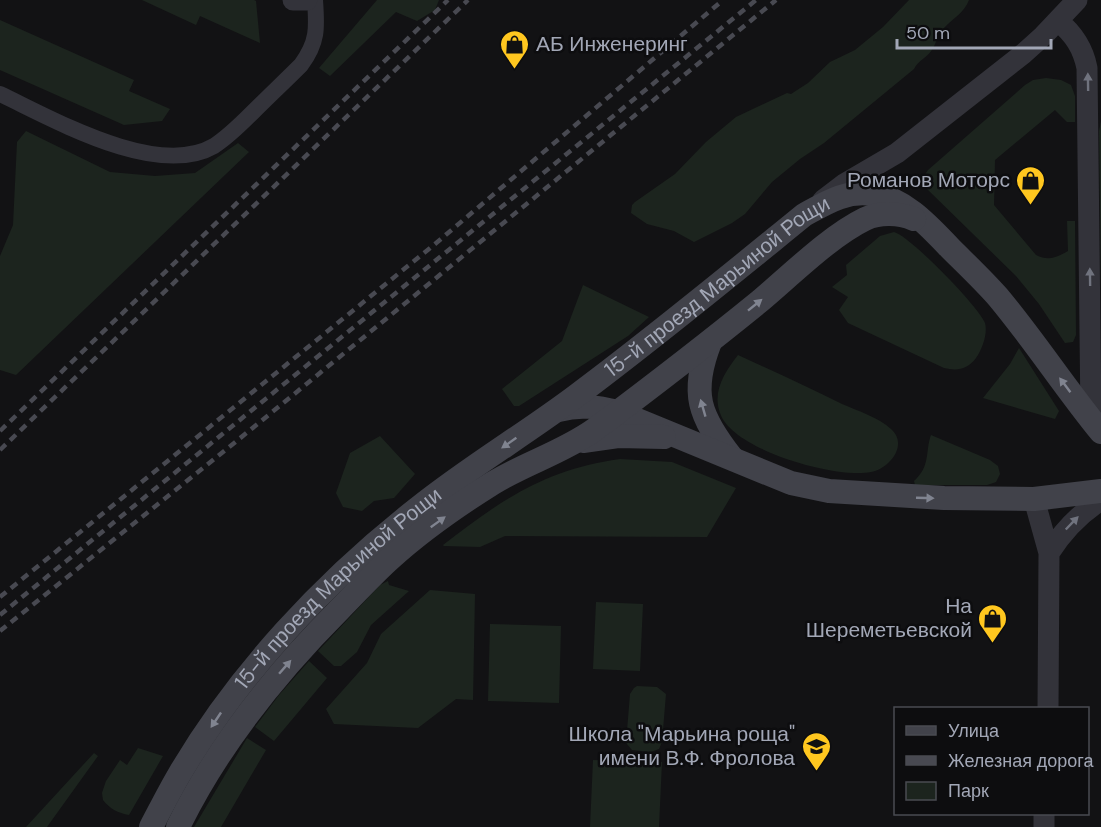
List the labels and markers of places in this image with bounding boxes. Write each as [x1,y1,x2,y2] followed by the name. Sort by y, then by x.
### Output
[499,28,531,70] shop icon: АБ Инженеринг
[536,30,688,58] place label: АБ Инженеринг
[1015,164,1047,206] shop icon: Романов Моторс
[847,166,1010,194] place label: Романов Моторс
[806,592,972,644] place label: На Шереметьевской
[977,602,1009,644] shop icon: На Шереметьевской
[568,720,795,772] place label: Школа "Марьина роща" имени В.Ф. Фролова
[800,730,832,772] school or university icon: Школа "Марьина роща" имени В.Ф. Фролова

